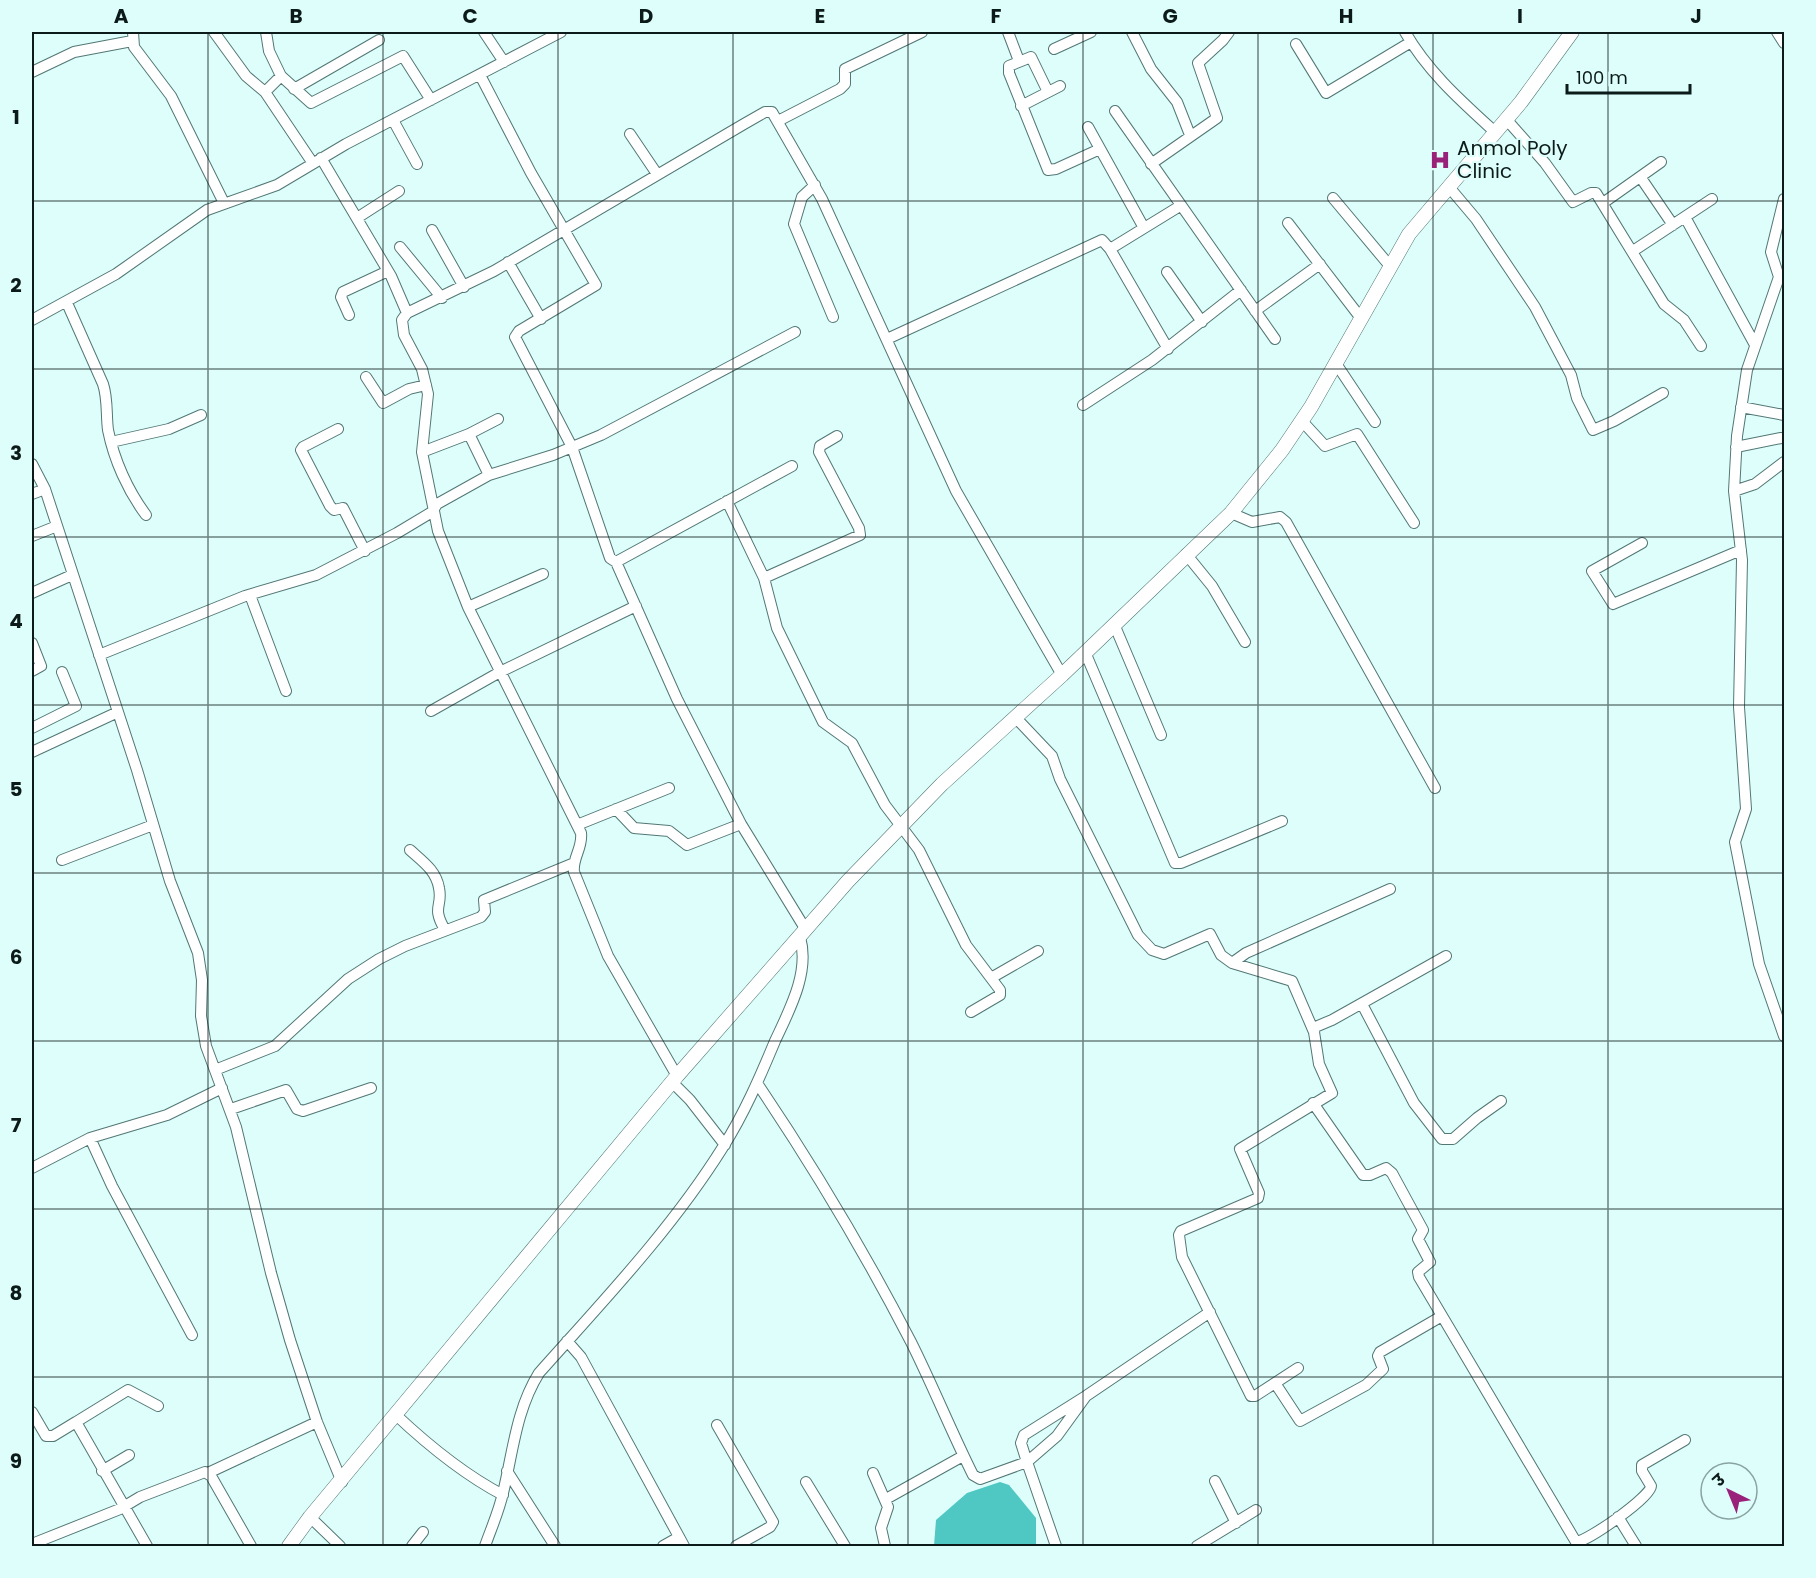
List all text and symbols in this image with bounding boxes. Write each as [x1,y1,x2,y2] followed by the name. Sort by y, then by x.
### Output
[114,2,129,30] text: A
[289,2,303,30] text: B
[462,2,478,30] text: C
[639,2,653,30] text: D
[815,2,825,30] text: E
[991,2,1002,30] text: F
[1162,2,1178,30] text: G
[1339,2,1353,30] text: H
[1517,2,1523,30] text: I
[1690,2,1702,30] text: J
[1567,57,1690,95] scale bar
[1576,65,1628,90] text: 100 m
[12,103,20,131] text: 1
[1457,134,1568,185] place label: Anmol Poly Clinic
[1428,148,1452,172] hospital icon: Anmol Poly Clinic
[10,271,22,299] text: 2
[10,439,22,467] text: 3
[9,607,23,635] text: 4
[10,775,23,803] text: 5
[10,943,22,971] text: 6
[11,1111,22,1139] text: 7
[10,1279,22,1307] text: 8
[10,1447,22,1475] text: 9
[1699,1461,1759,1521] north arrow
[1707,1468,1731,1493] text: उ

